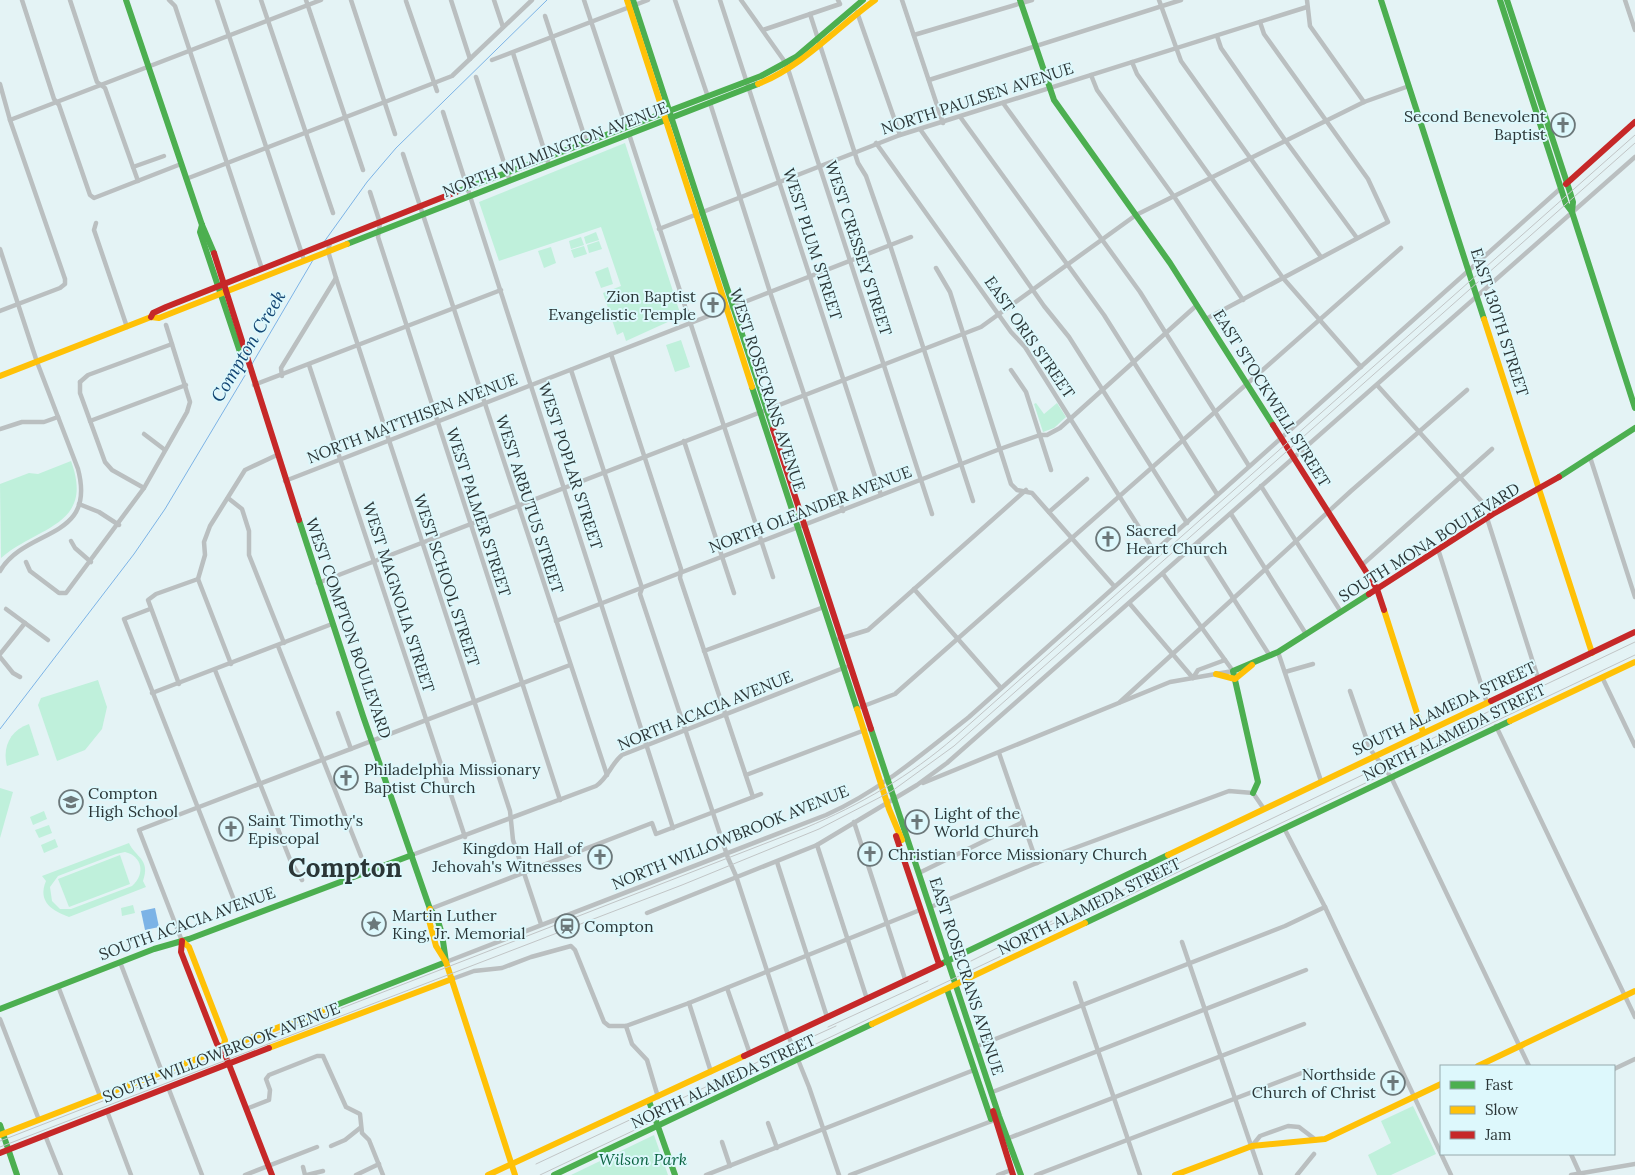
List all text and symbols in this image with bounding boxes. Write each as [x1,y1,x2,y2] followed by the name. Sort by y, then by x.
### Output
[878,57,1076,139] street label: NORTH PAULSEN AVENUE
[440,97,670,201] street label: NORTH WILMINGTON AVENUE
[1404,106,1547,144] place label: Second Benevolent Baptist
[1550,112,1576,138] church icon: Second Benevolent Baptist
[821,158,897,338] street label: WEST CRESSEY STREET
[779,166,847,322] street label: WEST PLUM STREET
[1467,245,1533,399] street label: EAST 130TH STREET
[980,272,1080,402] street label: EAST ORIS STREET
[206,286,290,406] water label: Compton Creek
[548,286,697,324] place label: Zion Baptist Evangelistic Temple
[726,286,810,494] street label: WEST ROSECRANS AVENUE
[700,292,726,318] church icon: Zion Baptist Evangelistic Temple
[1209,305,1335,491] street label: EAST STOCKWELL STREET
[304,369,520,467] street label: NORTH MATTHISEN AVENUE
[535,380,607,552] street label: WEST POPLAR STREET
[492,412,568,596] street label: WEST ARBUTUS STREET
[442,425,516,599] street label: WEST PALMER STREET
[706,461,914,557] street label: NORTH OLEANDER AVENUE
[1335,478,1523,606] street label: SOUTH MONA BOULEVARD
[410,491,484,669] street label: WEST SCHOOL STREET
[359,499,439,695] street label: WEST MAGNOLIA STREET
[302,515,396,741] street label: WEST COMPTON BOULEVARD
[1126,520,1228,558] place label: Sacred Heart Church
[1095,526,1121,552] church icon: Sacred Heart Church
[1349,657,1539,759] street label: SOUTH ALAMEDA STREET
[614,666,796,754] street label: NORTH ACACIA AVENUE
[1359,679,1549,785] street label: NORTH ALAMEDA STREET
[364,759,541,797] place label: Philadelphia Missionary Baptist Church
[333,765,359,791] church icon: Philadelphia Missionary Baptist Church
[609,780,851,894] street label: NORTH WILLOWBROOK AVENUE
[88,783,178,821] place label: Compton High School
[58,789,84,815] school or university icon: Compton High School
[934,803,1039,841] place label: Light of the World Church
[904,809,930,835] church icon: Light of the World Church
[248,810,363,848] place label: Saint Timothy's Episcopal
[218,816,244,842] church icon: Saint Timothy's Episcopal
[431,838,584,876] place label: Kingdom Hall of Jehovah's Witnesses
[857,841,883,867] church icon: Christian Force Missionary Church
[587,844,613,870] church icon: Kingdom Hall of Jehovah's Witnesses
[888,844,1148,864] place label: Christian Force Missionary Church
[288,851,402,884] district label: Compton
[994,853,1184,959] street label: NORTH ALAMEDA STREET
[926,875,1008,1077] street label: EAST ROSECRANS AVENUE
[96,882,278,964] street label: SOUTH ACACIA AVENUE
[392,905,526,943] place label: Martin Luther King, Jr. Memorial
[361,911,387,937] place icon: Martin Luther King, Jr. Memorial
[554,913,580,939] station icon: Compton
[584,916,654,936] place label: Compton
[99,997,343,1107] street label: SOUTH WILLOWBROOK AVENUE
[628,1029,818,1133] street label: NORTH ALAMEDA STREET
[1252,1064,1377,1102] place label: Northside Church of Christ
[1440,1065,1615,1155] legend
[1380,1070,1406,1096] church icon: Northside Church of Christ
[1485,1075,1513,1094] text: Fast
[1485,1100,1518,1119] text: Slow
[1484,1125,1512,1144] text: Jam
[599,1149,687,1169] park label: Wilson Park

